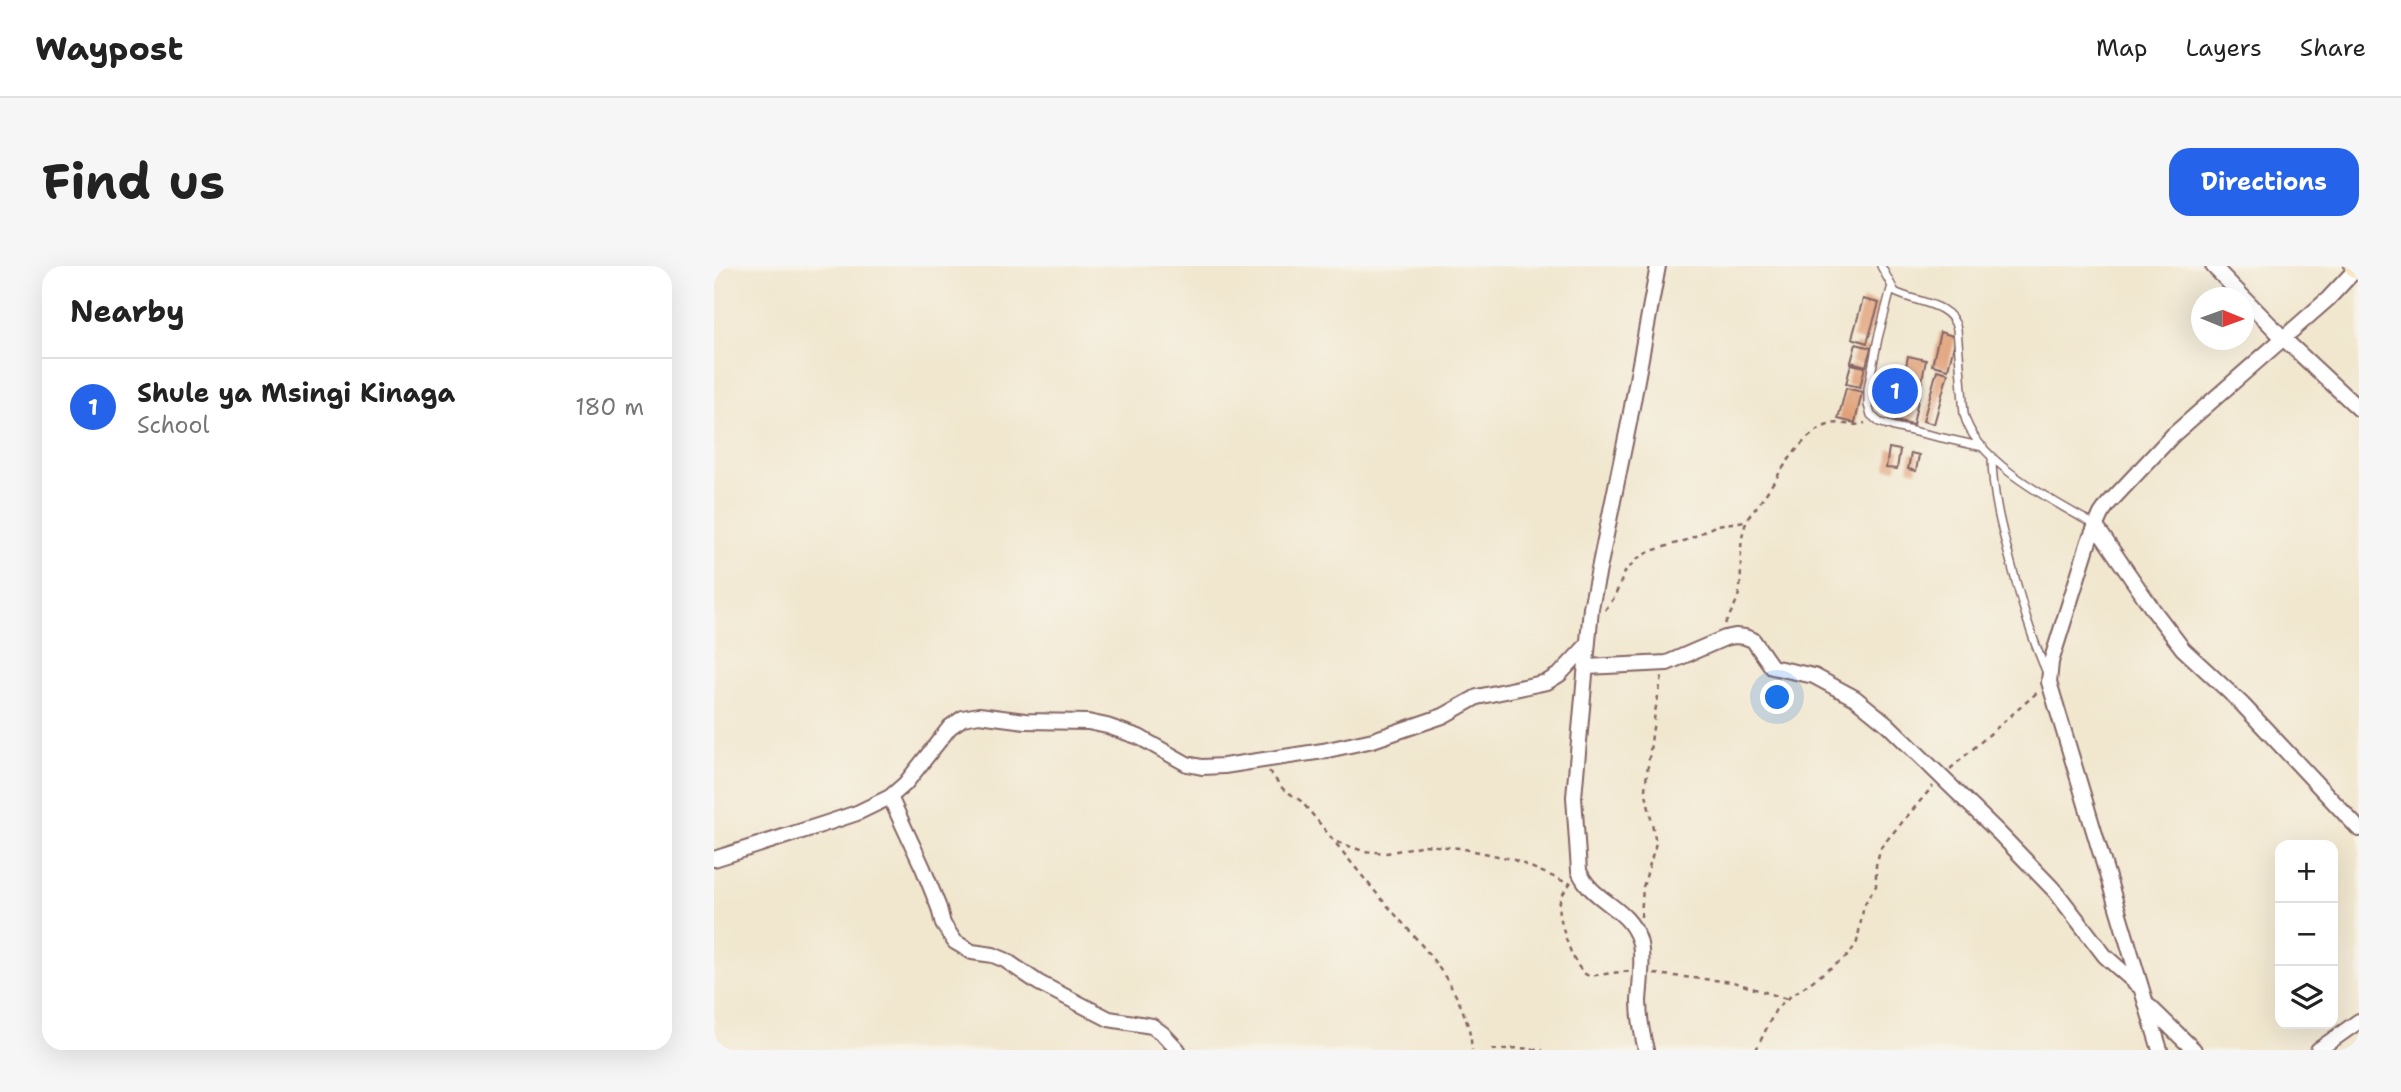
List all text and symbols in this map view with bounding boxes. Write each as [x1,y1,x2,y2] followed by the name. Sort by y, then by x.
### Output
[35,26,183,71] text: Waypost
[2096,32,2147,64] text: Map
[2185,32,2262,64] text: Layers
[2300,32,2366,64] text: Share
[2169,148,2359,216] button: Directions
[42,149,225,215] text: Find us
[2191,287,2254,350] north arrow
[70,291,185,332] text: Nearby
[1872,365,1918,417] pin: 1
[137,375,455,410] text: Shule ya Msingi Kinaga
[88,392,98,422] text: 1
[575,392,644,422] text: 180 m
[137,410,209,440] text: School
[1760,680,1794,714] your location
[2275,840,2338,1029] map controls
[2275,840,2338,903] button: +
[2275,903,2338,966] button: −
[2275,966,2338,1029] button: layers

